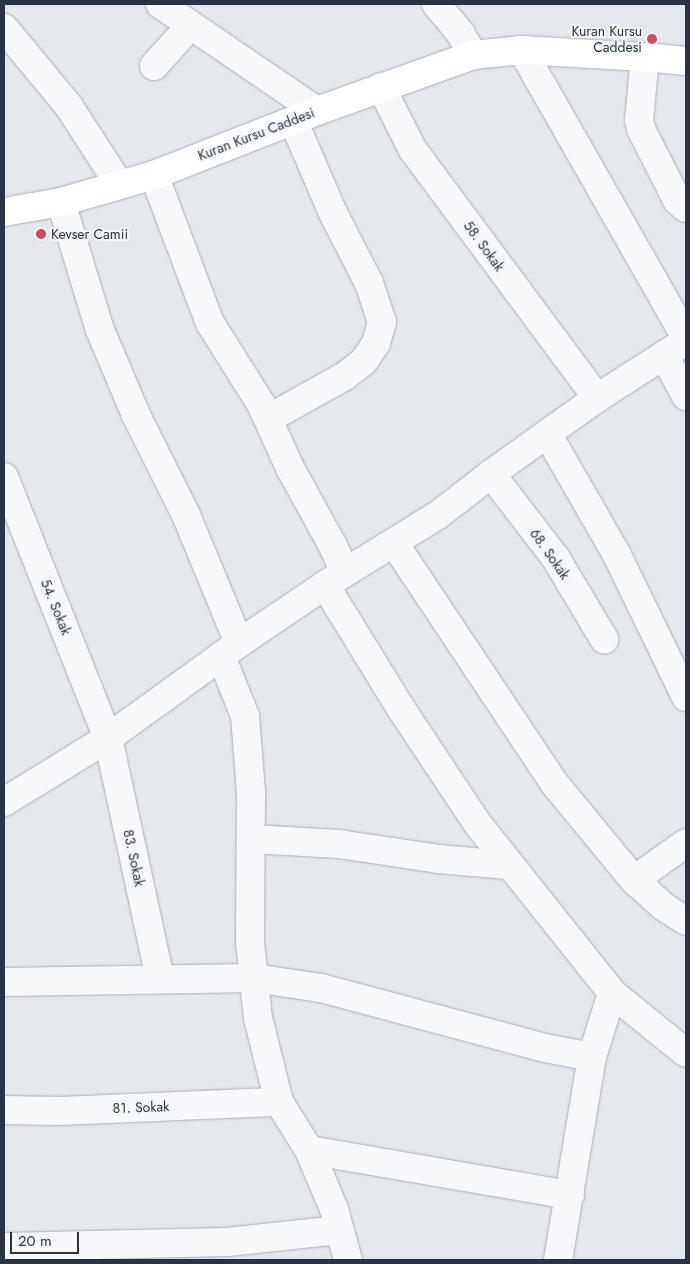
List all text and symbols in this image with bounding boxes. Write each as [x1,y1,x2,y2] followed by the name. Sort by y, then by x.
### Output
[571,23,642,56] place label: Kuran Kursu Caddesi
[646,33,658,45] marker: Kuran Kursu Caddesi
[195,104,317,164] street label: Kuran Kursu Caddesi
[460,218,508,274] street label: 58. Sokak
[51,226,128,242] place label: Kevser Camii
[35,228,47,240] marker: Kevser Camii
[526,525,574,583] street label: 68. Sokak
[37,577,75,637] street label: 54. Sokak
[120,828,148,888] street label: 83. Sokak
[112,1098,170,1116] street label: 81. Sokak
[12,1222,81,1254] scale bar
[18,1230,52,1252] text: 20 m

